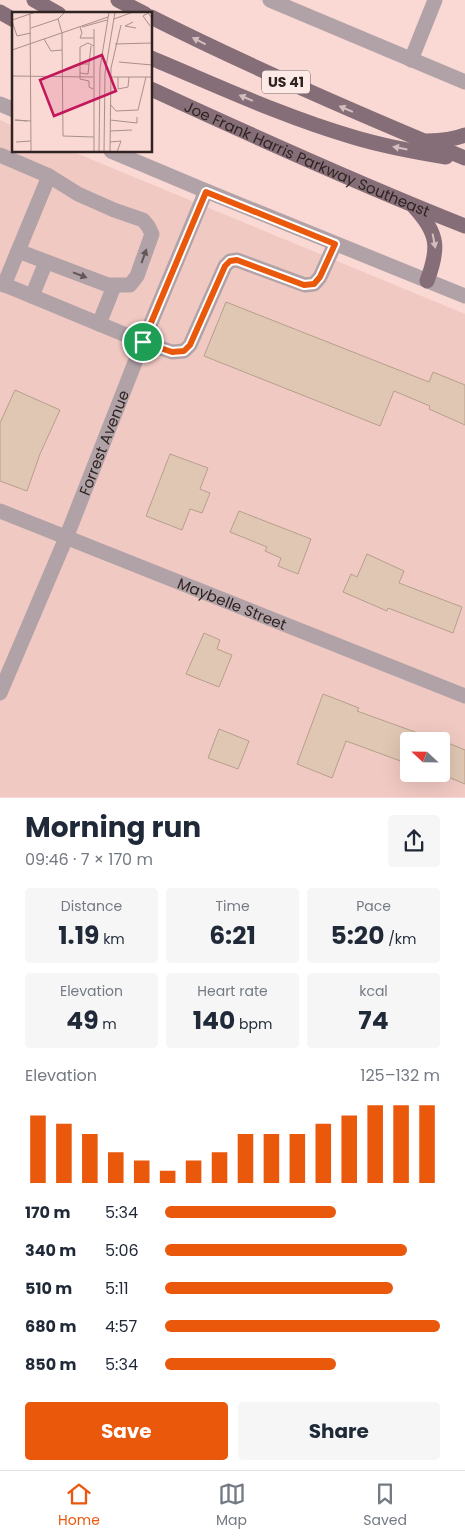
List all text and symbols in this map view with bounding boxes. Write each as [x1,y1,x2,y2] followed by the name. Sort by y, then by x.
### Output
[12,12,152,152] inset map
[192,37,206,45] one-way arrow
[262,70,310,94] road number: US 41
[239,93,253,101] one-way arrow
[181,95,433,221] street label: Joe Frank Harris Parkway Southeast
[339,105,353,113] one-way arrow
[391,144,407,152] one-way arrow
[430,233,438,248] one-way arrow
[140,248,148,263] one-way arrow
[73,271,87,279] one-way arrow
[122,321,164,363] pin
[129,328,157,356] icon: arrive
[73,387,134,498] street label: Forrest Avenue
[175,572,290,635] street label: Maybelle Street
[400,732,450,782] north arrow
[400,732,450,782] map controls
[25,808,201,847] text: Morning run
[388,815,440,867] button: share
[25,848,153,871] text: 09:46 · 7 × 170 m
[61,896,122,916] text: Distance
[215,896,250,916] text: Time
[356,896,391,916] text: Pace
[58,918,99,953] text: 1.19
[209,918,256,953] text: 6:21
[331,918,384,953] text: 5:20
[99,929,125,949] text: km
[384,929,416,949] text: /km
[60,981,123,1001] text: Elevation
[197,981,268,1001] text: Heart rate
[359,981,388,1001] text: kcal
[66,1003,99,1038] text: 49
[193,1003,235,1038] text: 140
[358,1003,389,1038] text: 74
[99,1014,117,1034] text: m
[235,1014,272,1034] text: bpm
[25,1064,97,1087] text: Elevation
[360,1064,440,1087] text: 125–132 m
[25,1201,70,1224] text: 170 m
[105,1201,138,1224] text: 5:34
[25,1239,76,1262] text: 340 m
[105,1239,139,1262] text: 5:06
[25,1277,72,1300] text: 510 m
[105,1277,129,1300] text: 5:11
[25,1315,76,1338] text: 680 m
[105,1315,137,1338] text: 4:57
[25,1353,77,1376] text: 850 m
[105,1353,138,1376] text: 5:34
[25,1402,228,1460] button: Save
[238,1402,440,1460] button: Share
[58,1480,100,1531] tab: Home
[216,1480,247,1531] tab: Map
[363,1480,407,1531] tab: Saved

